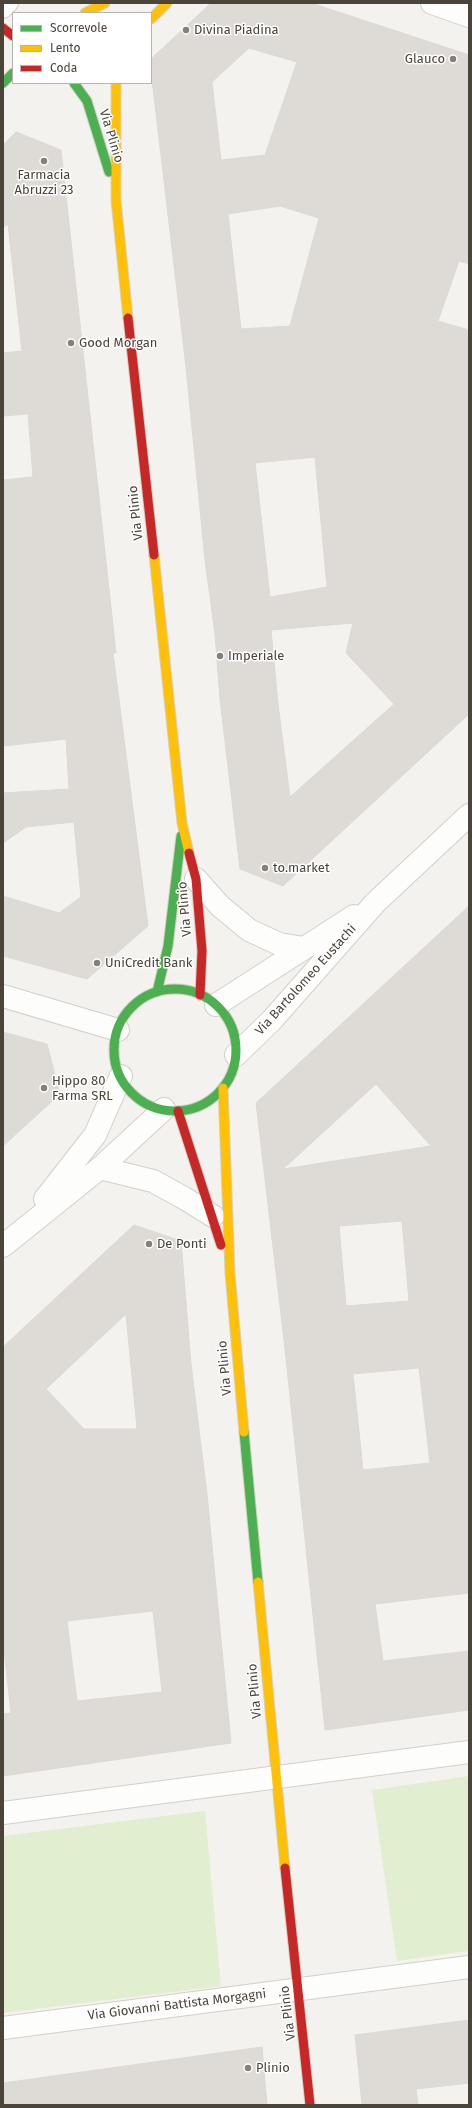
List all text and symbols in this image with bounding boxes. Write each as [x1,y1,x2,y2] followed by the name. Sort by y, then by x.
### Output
[12,12,152,84] legend
[50,21,107,35] text: Scorrevole
[194,22,279,38] place label: Divina Piadina
[181,25,191,35] marker: Divina Piadina
[50,41,80,55] text: Lento
[405,51,445,67] place label: Glauco
[448,54,458,64] marker: Glauco
[50,61,77,75] text: Coda
[95,107,127,165] street label: Via Plinio
[39,156,49,166] marker: Farmacia Abruzzi 23
[14,167,74,198] place label: Farmacia Abruzzi 23
[79,335,157,351] place label: Good Morgan
[66,338,76,348] marker: Good Morgan
[125,485,147,541] street label: Via Plinio
[228,648,284,664] place label: Imperiale
[215,651,225,661] marker: Imperiale
[273,860,330,876] place label: to.market
[260,863,270,873] marker: to.market
[175,881,195,937] street label: Via Plinio
[252,921,360,1039] street label: Via Bartolomeo Eustachi
[105,955,193,971] place label: UniCredit Bank
[92,958,102,968] marker: UniCredit Bank
[52,1073,113,1104] place label: Hippo 80 Farma SRL
[39,1083,49,1093] marker: Hippo 80 Farma SRL
[157,1236,207,1252] place label: De Ponti
[144,1239,154,1249] marker: De Ponti
[215,1340,235,1396] street label: Via Plinio
[245,1663,265,1719] street label: Via Plinio
[277,1985,299,2041] street label: Via Plinio
[87,1986,267,2024] street label: Via Giovanni Battista Morgagni
[256,2060,290,2076] place label: Plinio
[243,2063,253,2073] marker: Plinio

